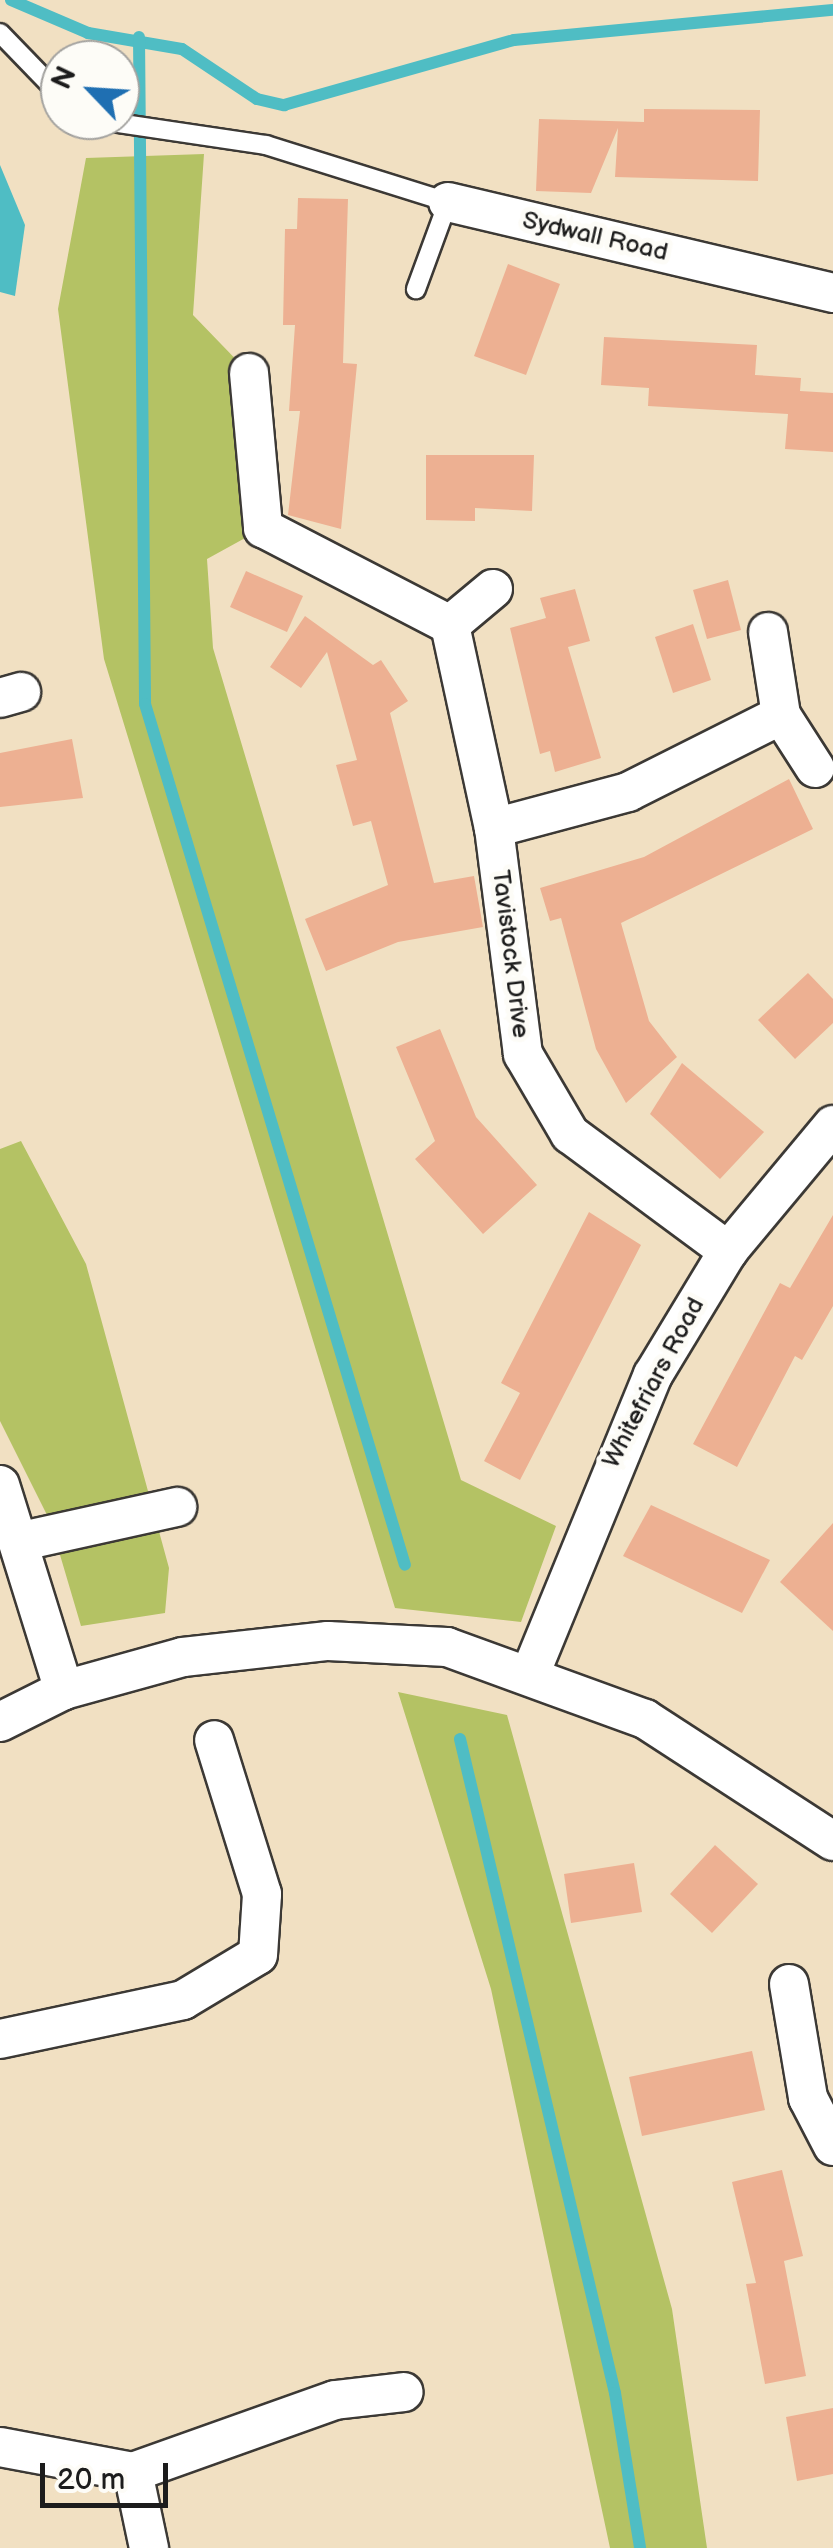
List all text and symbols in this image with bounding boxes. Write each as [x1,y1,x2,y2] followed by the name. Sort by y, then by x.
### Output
[40,40,140,140] north arrow
[45,61,84,94] text: N
[519,206,671,268] street label: Sydwall Road
[485,868,535,1040] street label: Tavistock Drive
[596,1293,712,1473] street label: Whitefriars Road
[45,2443,172,2505] scale bar
[57,2462,125,2498] text: 20 m

